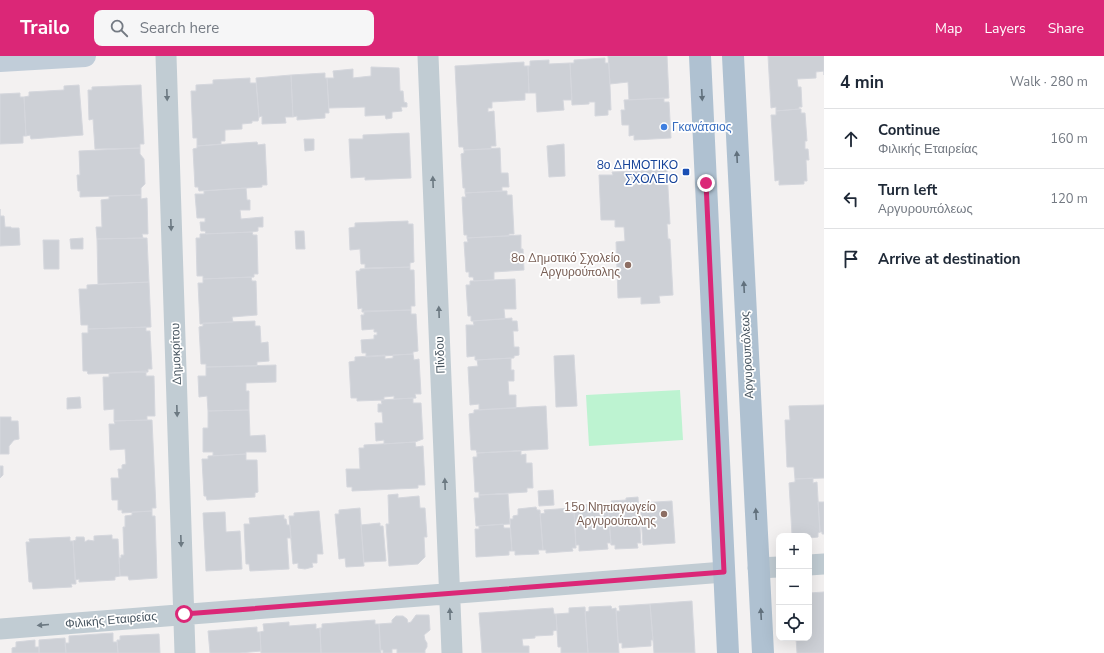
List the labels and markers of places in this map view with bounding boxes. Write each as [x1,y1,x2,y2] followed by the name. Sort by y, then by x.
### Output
[672,119,732,135] place label: Γκανάτσιος
[659,122,669,132] marker: Γκανάτσιος
[597,157,678,187] place label: 8ο ΔΗΜΟΤΙΚΟ ΣΧΟΛΕΙΟ
[681,167,691,177] marker: 8ο ΔΗΜΟΤΙΚΟ ΣΧΟΛΕΙΟ
[511,250,620,280] place label: 8ο Δημοτικό Σχολείο Αργυρούπολης
[623,260,633,270] marker: 8ο Δημοτικό Σχολείο Αργυρούπολης
[564,499,656,529] place label: 15ο Νηπιαγωγείο Αργυρούπολης
[659,509,669,519] marker: 15ο Νηπιαγωγείο Αργυρούπολης

